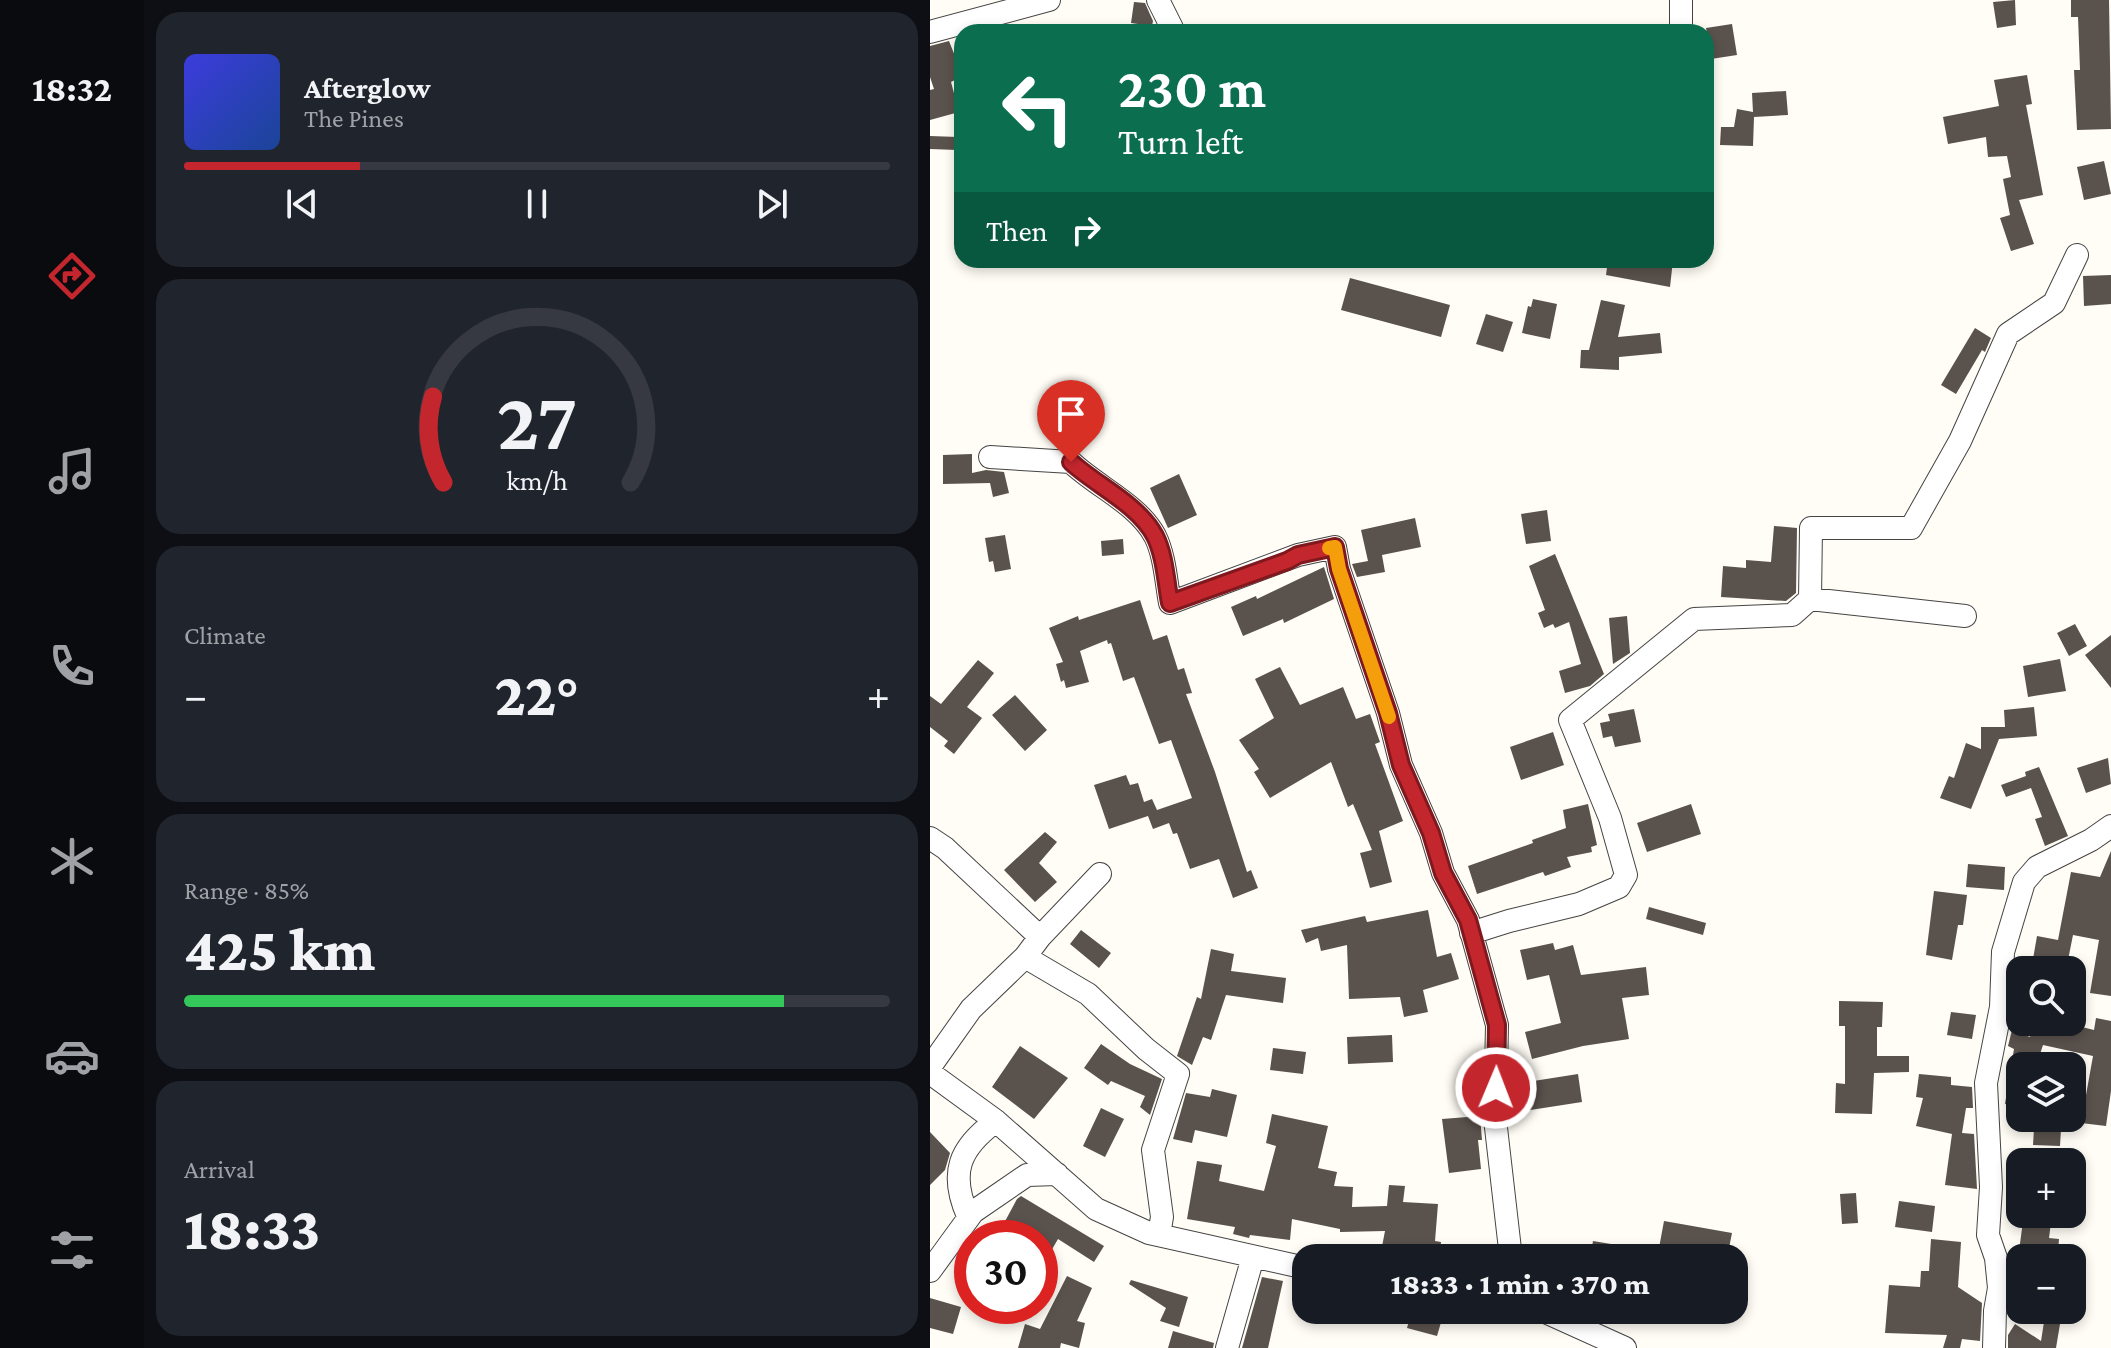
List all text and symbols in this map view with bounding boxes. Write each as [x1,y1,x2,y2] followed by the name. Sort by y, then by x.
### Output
[986,56,1090,160] icon: left
[1118,57,1266,119] text: 230 m
[32,69,112,109] text: 18:32
[304,71,431,104] text: Afterglow
[304,104,404,133] text: The Pines
[1118,122,1243,162] text: Turn left
[280,182,324,226] icon: previous
[515,182,559,226] icon: pause
[750,182,794,226] icon: next
[1064,208,1108,252] icon: right
[986,214,1048,247] text: Then
[44,248,100,304] icon: directions
[497,373,577,466] text: 27
[1037,380,1105,462] pin
[1049,392,1093,436] icon: arrive
[44,443,100,499] icon: music
[506,464,568,496] text: km/h
[184,621,266,650] text: Climate
[44,638,100,694] icon: phone
[495,661,579,728] text: 22°
[184,671,207,719] text: −
[867,671,890,719] text: +
[44,833,100,889] icon: climate
[184,876,309,905] text: Range · 85%
[184,916,375,983] text: 425 km
[2006,956,2086,1324] map controls
[2006,956,2086,1036] button: search
[44,1028,100,1084] icon: car
[1454,1046,1538,1130] position arrow
[2006,1052,2086,1132] button: layers
[2006,1148,2086,1228] button: +
[184,1155,255,1184] text: Arrival
[184,1195,320,1262] text: 18:33
[954,1220,1058,1324] speed limit sign: 30
[44,1222,100,1278] icon: filters
[2006,1244,2086,1324] button: −
[1390,1267,1650,1300] text: 18:33 · 1 min · 370 m

